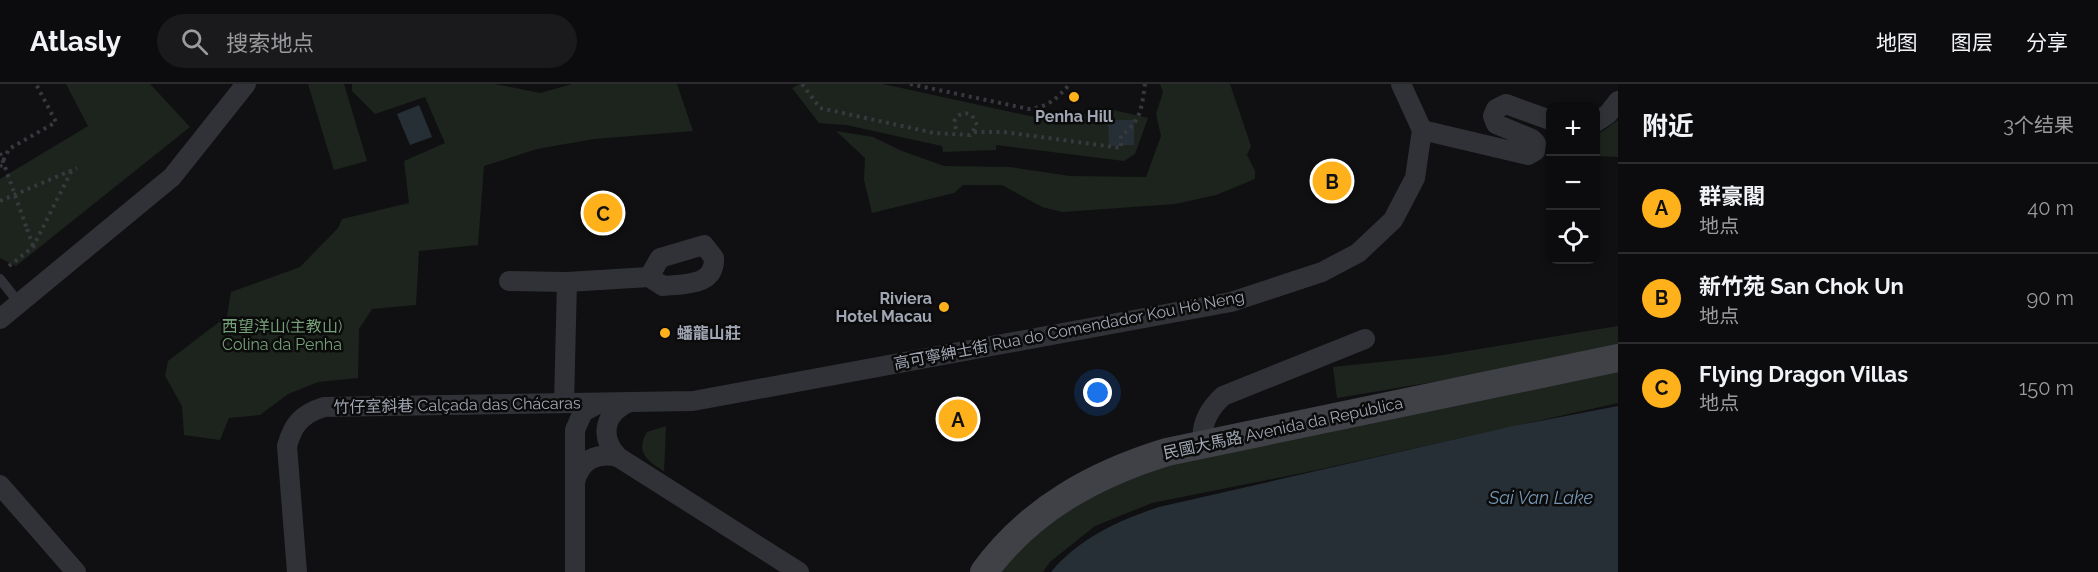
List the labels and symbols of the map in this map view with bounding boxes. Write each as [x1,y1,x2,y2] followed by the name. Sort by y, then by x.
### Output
[1067,90,1081,104] marker: Penha Hill
[1035,107,1114,126] place label: Penha Hill
[1312,158,1352,204] pin: B
[584,190,622,236] pin: C
[892,287,1246,373] street label: 高可寧紳士街 Rua do Comendador Kou Hó Neng
[836,289,932,326] place label: Riviera Hotel Macau
[937,300,951,314] marker: Riviera Hotel Macau
[222,317,342,354] park label: 西望洋山(主教山) Colina da Penha
[677,324,741,343] place label: 蟠龍山莊
[658,326,672,340] marker: 蟠龍山莊
[1083,378,1112,407] your location
[333,393,581,417] street label: 竹仔室斜巷 Calçada das Chácaras
[1161,393,1405,463] street label: 民國大馬路 Avenida da República
[938,396,978,442] pin: A
[1488,487,1594,508] water label: Sai Van Lake

